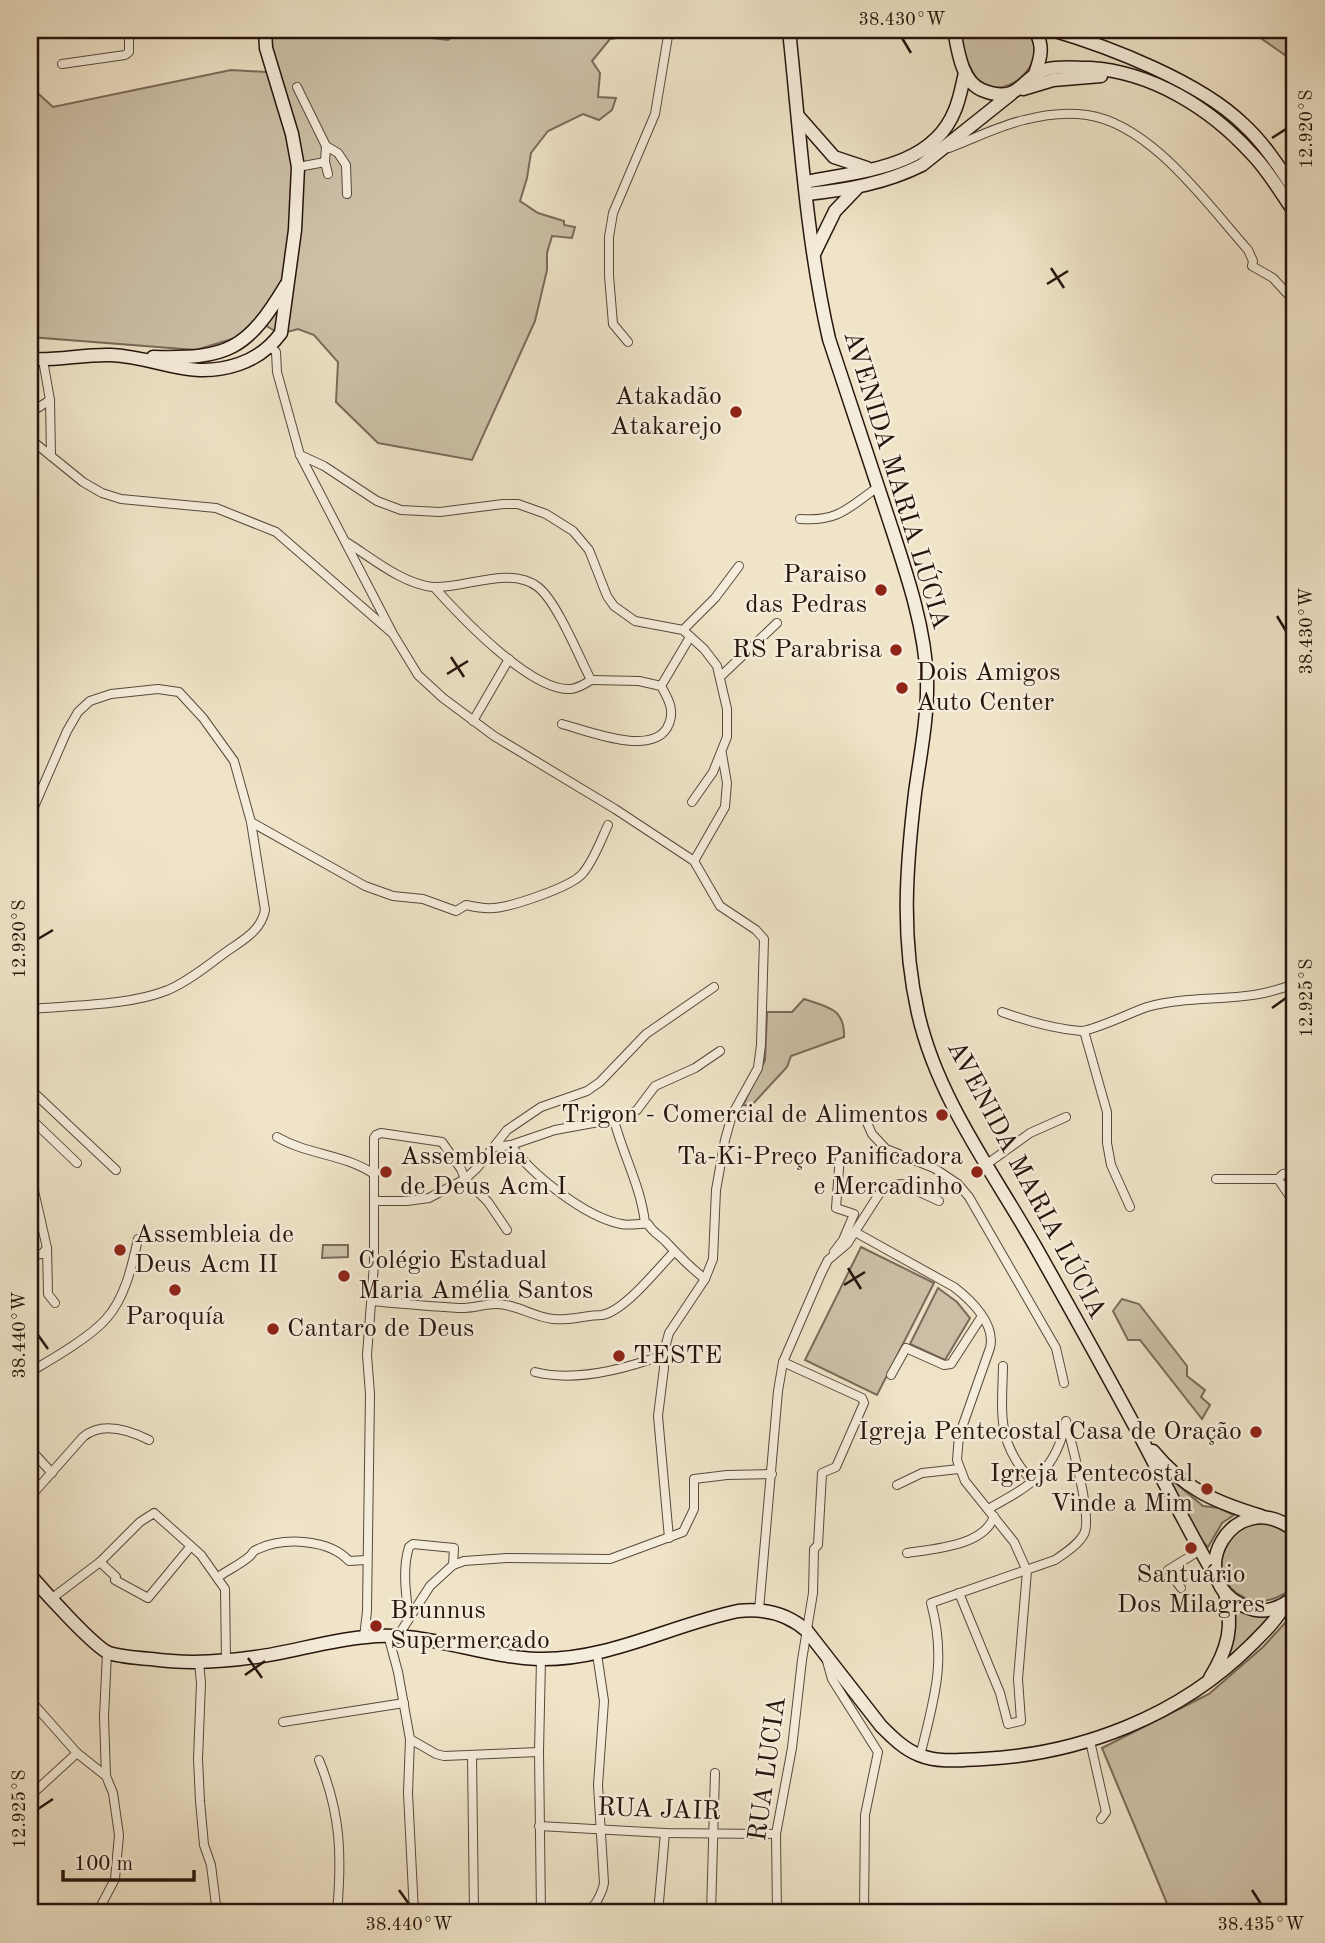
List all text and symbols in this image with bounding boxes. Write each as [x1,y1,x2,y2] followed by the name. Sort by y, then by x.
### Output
[859,11,945,29] text: 38.430°W
[1298,90,1316,168] text: 12.920°S
[838,326,959,632] street label: AVENIDA MARIA LÚCIA
[610,384,722,440] place label: Atakadão Atakarejo
[728,404,744,420] marker: Atakadão Atakarejo
[745,562,867,618] place label: Paraiso das Pedras
[873,582,889,598] marker: Paraiso das Pedras
[1298,588,1316,674] text: 38.430°W
[732,637,882,663] place label: RS Parabrisa
[888,642,904,658] marker: RS Parabrisa
[916,660,1061,716] place label: Dois Amigos Auto Center
[894,680,910,696] marker: Dois Amigos Auto Center
[11,900,29,978] text: 12.920°S
[1298,959,1316,1037] text: 12.925°S
[942,1035,1115,1323] street label: AVENIDA MARIA LÚCIA
[561,1102,928,1128] place label: Trigon - Comercial de Alimentos
[934,1107,950,1123] marker: Trigon - Comercial de Alimentos
[400,1144,567,1200] place label: Assembleia de Deus Acm I
[677,1144,963,1200] place label: Ta-Ki-Preço Panificadora e Mercadinho
[378,1164,394,1180] marker: Assembleia de Deus Acm I
[969,1164,985,1180] marker: Ta-Ki-Preço Panificadora e Mercadinho
[134,1222,294,1278] place label: Assembleia de Deus Acm II
[112,1242,128,1258] marker: Assembleia de Deus Acm II
[358,1248,593,1304] place label: Colégio Estadual Maria Amélia Santos
[336,1268,352,1284] marker: Colégio Estadual Maria Amélia Santos
[167,1282,183,1298] marker: Paroquía
[11,1292,29,1378] text: 38.440°W
[125,1304,225,1330] place label: Paroquía
[287,1316,474,1342] place label: Cantaro de Deus
[265,1321,281,1337] marker: Cantaro de Deus
[633,1343,722,1369] place label: TESTE
[611,1348,627,1364] marker: TESTE
[858,1419,1242,1445] place label: Igreja Pentecostal Casa de Oração
[1248,1424,1264,1440] marker: Igreja Pentecostal Casa de Oração
[990,1461,1193,1517] place label: Igreja Pentecostal Vinde a Mim
[1199,1481,1215,1497] marker: Igreja Pentecostal Vinde a Mim
[1183,1540,1199,1556] marker: Santuário Dos Milagres
[1117,1562,1265,1618] place label: Santuário Dos Milagres
[390,1598,550,1654] place label: Brunnus Supermercado
[368,1618,384,1634] marker: Brunnus Supermercado
[745,1695,791,1843] street label: RUA LUCIA
[11,1770,29,1848] text: 12.925°S
[597,1795,721,1825] street label: RUA JAIR
[63,1838,194,1882] scale bar
[74,1854,133,1875] text: 100 m
[366,1916,452,1934] text: 38.440°W
[1218,1916,1304,1934] text: 38.435°W

